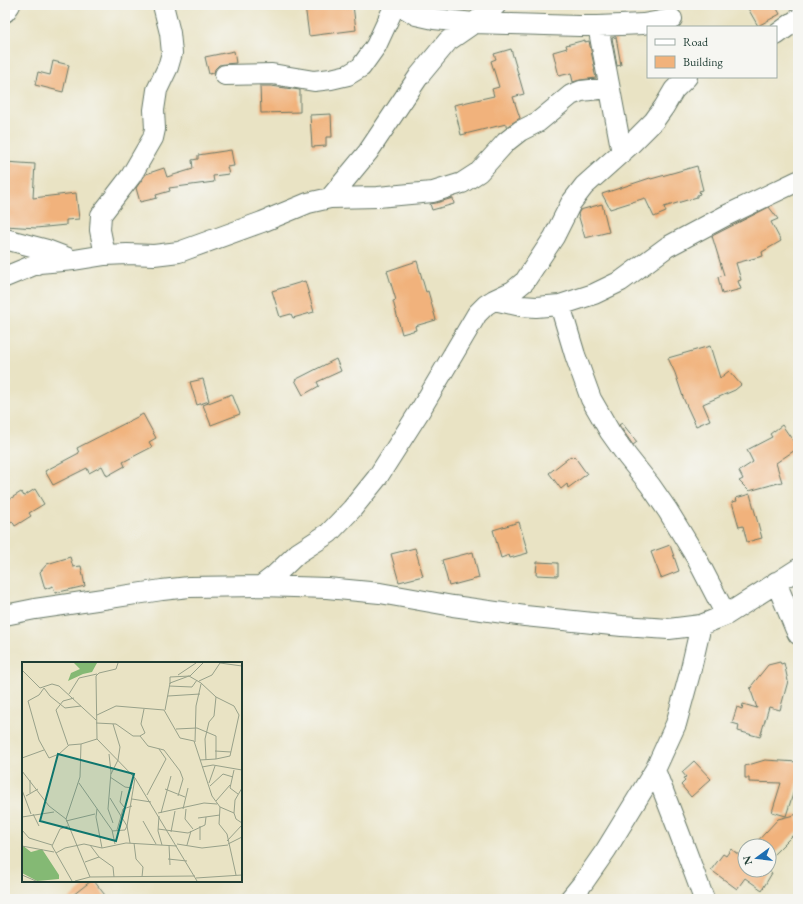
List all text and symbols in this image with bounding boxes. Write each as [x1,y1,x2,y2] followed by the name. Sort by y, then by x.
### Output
[647,26,777,78] legend
[683,34,709,50] text: Road
[683,54,724,70] text: Building
[22,662,242,882] inset map
[737,838,777,878] north arrow
[739,854,755,867] text: N

